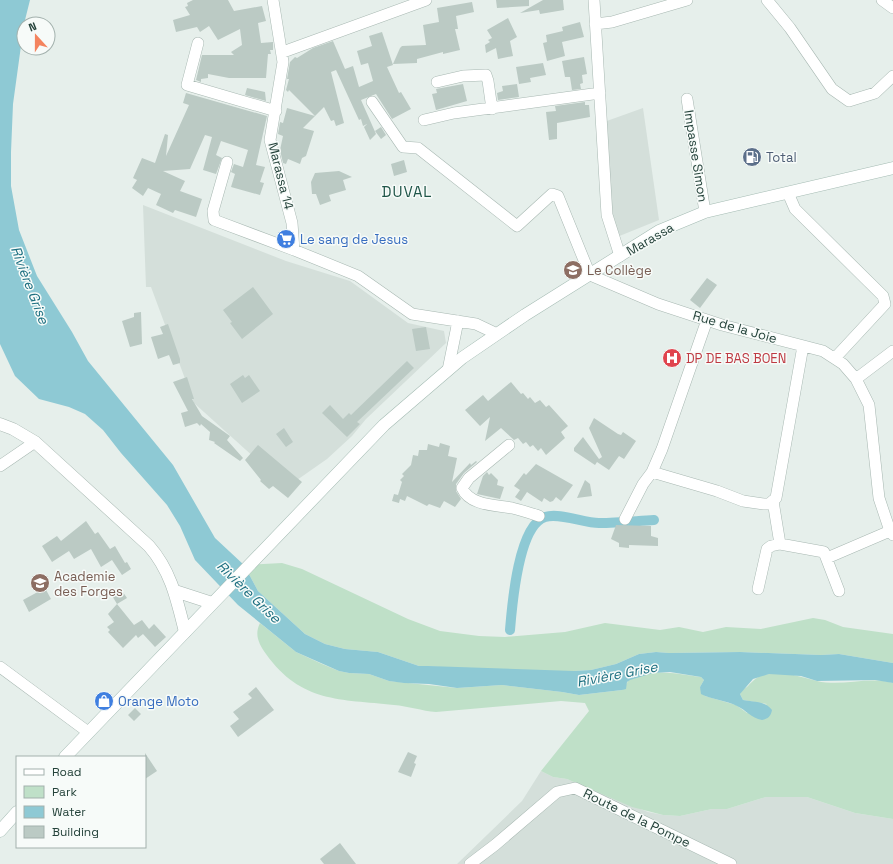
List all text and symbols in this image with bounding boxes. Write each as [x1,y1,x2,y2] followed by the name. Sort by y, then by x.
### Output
[16,16,56,56] north arrow
[26,19,38,35] text: N
[680,109,712,203] street label: Impasse Simon
[264,141,298,211] street label: Marassa 14
[741,146,763,168] fuel station icon: Total
[766,149,797,166] place label: Total
[381,182,433,201] district label: DUVAL
[623,218,677,259] street label: Marassa
[275,228,297,250] supermarket icon: Le sang de Jesus
[300,231,408,248] place label: Le sang de Jesus
[7,243,53,327] water label: Rivière Grise
[562,259,584,281] school or university icon: Le Collège
[587,262,652,279] place label: Le Collège
[691,307,779,347] street label: Rue de la Joie
[661,347,683,369] hospital icon: DP DE BAS BOEN
[686,350,786,367] place label: DP DE BAS BOEN
[213,557,285,627] water label: Rivière Grise
[54,568,123,600] place label: Academie des Forges
[29,572,51,594] school or university icon: Academie des Forges
[575,657,660,691] water label: Rivière Grise
[93,690,115,712] shop icon: Orange Moto
[118,693,199,710] place label: Orange Moto
[16,756,146,848] legend
[52,764,81,780] text: Road
[52,784,77,800] text: Park
[581,785,693,851] street label: Route de la Pompe
[52,804,86,820] text: Water
[52,824,99,840] text: Building

